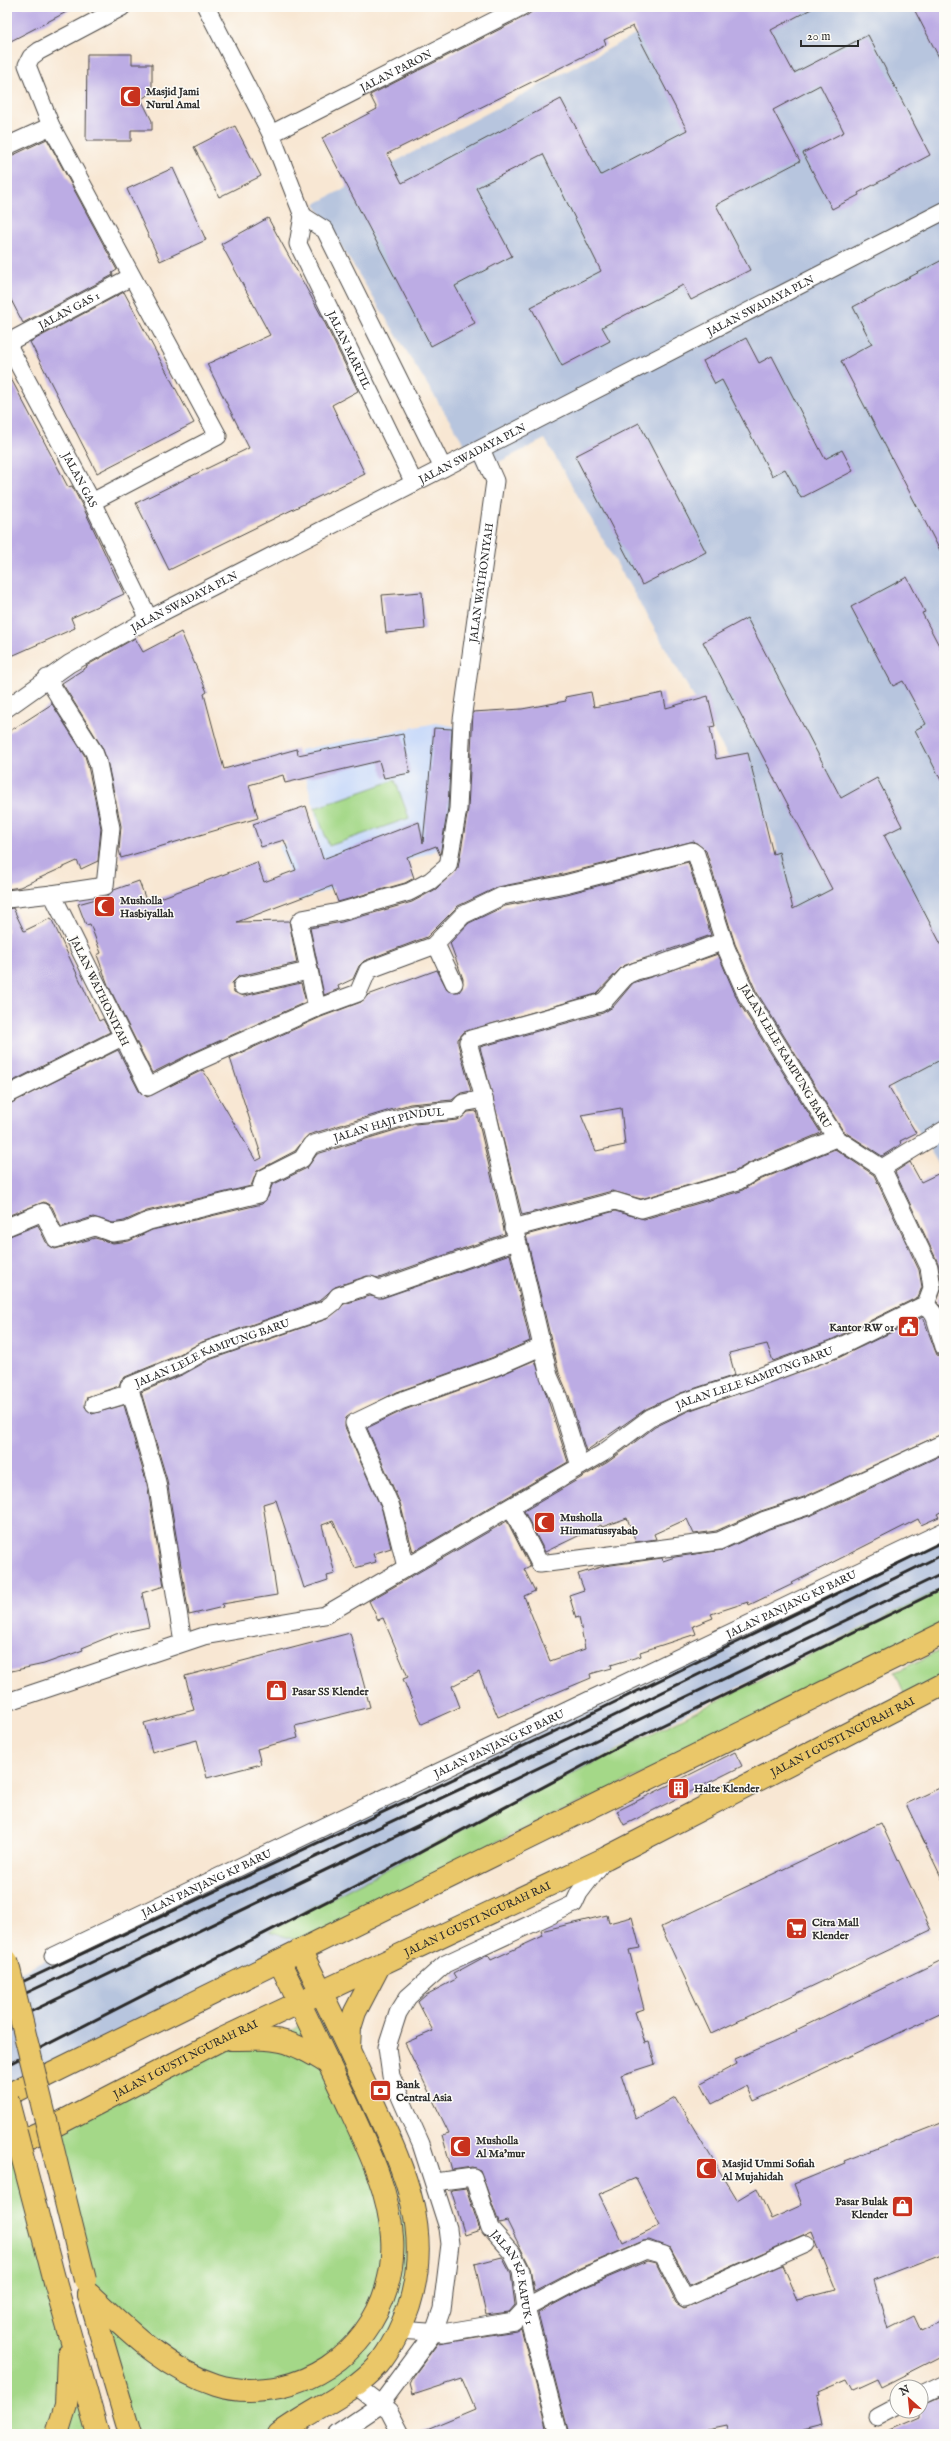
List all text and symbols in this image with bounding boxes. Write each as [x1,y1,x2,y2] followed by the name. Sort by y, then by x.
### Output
[801,22,858,48] scale bar
[807,29,830,44] text: 20 m
[356,47,435,97] street label: JALAN PARON
[117,84,143,110] mosque icon: Masjid Jami Nurul Amal
[145,85,201,112] place label: Masjid Jami Nurul Amal
[703,273,817,340] street label: JALAN SWADAYA PLN
[35,289,102,334] street label: JALAN GAS 1
[323,307,374,392] street label: JALAN MARTIL
[415,421,529,488] street label: JALAN SWADAYA PLN
[58,448,100,510] street label: JALAN GAS
[466,522,497,646] street label: JALAN WATHONIYAH
[127,568,241,637] street label: JALAN SWADAYA PLN
[91,893,117,919] mosque icon: Musholla Hasbiyallah
[120,894,174,921] place label: Musholla Hasbiyallah
[65,932,132,1049] street label: JALAN WATHONIYAH
[735,980,834,1132] street label: JALAN LELE KAMPUNG BARU
[330,1105,445,1146] street label: JALAN HAJI PINDUL
[896,1314,922,1340] public building icon: Kantor RW 01
[131,1316,293,1392] street label: JALAN LELE KAMPUNG BARU
[829,1321,894,1335] place label: Kantor RW 01
[672,1344,836,1414] street label: JALAN LELE KAMPUNG BARU
[532,1510,558,1536] mosque icon: Musholla Himmatussyabab
[560,1511,638,1538] place label: Musholla Himmatussyabab
[722,1567,860,1643] street label: JALAN PANJANG KP BARU
[264,1678,290,1704] shop icon: Pasar SS Klender
[292,1685,370,1699] place label: Pasar SS Klender
[767,1694,917,1781] street label: JALAN I GUSTI NGURAH RAI
[430,1707,567,1782] street label: JALAN PANJANG KP BARU
[666,1775,692,1801] building icon: Halte Klender
[694,1782,760,1796] place label: Halte Klender
[138,1846,275,1922] street label: JALAN PANJANG KP BARU
[401,1879,553,1961] street label: JALAN I GUSTI NGURAH RAI
[783,1915,809,1941] supermarket icon: Citra Mall Klender
[812,1916,860,1943] place label: Citra Mall Klender
[109,2017,260,2103] street label: JALAN I GUSTI NGURAH RAI
[368,2077,394,2103] bank icon: Bank Central Asia
[396,2078,452,2105] place label: Bank Central Asia
[448,2133,474,2159] mosque icon: Musholla Al Ma'mur
[475,2134,526,2161] place label: Musholla Al Ma'mur
[694,2156,720,2182] mosque icon: Masjid Ummi Sofiah Al Mujahidah
[721,2157,815,2184] place label: Masjid Ummi Sofiah Al Mujahidah
[890,2194,916,2220] shop icon: Pasar Bulak Klender
[835,2195,889,2222] place label: Pasar Bulak Klender
[486,2226,536,2326] street label: JALAN KP. KAPUK 1
[889,2379,929,2419] north arrow
[897,2382,913,2400] text: N

